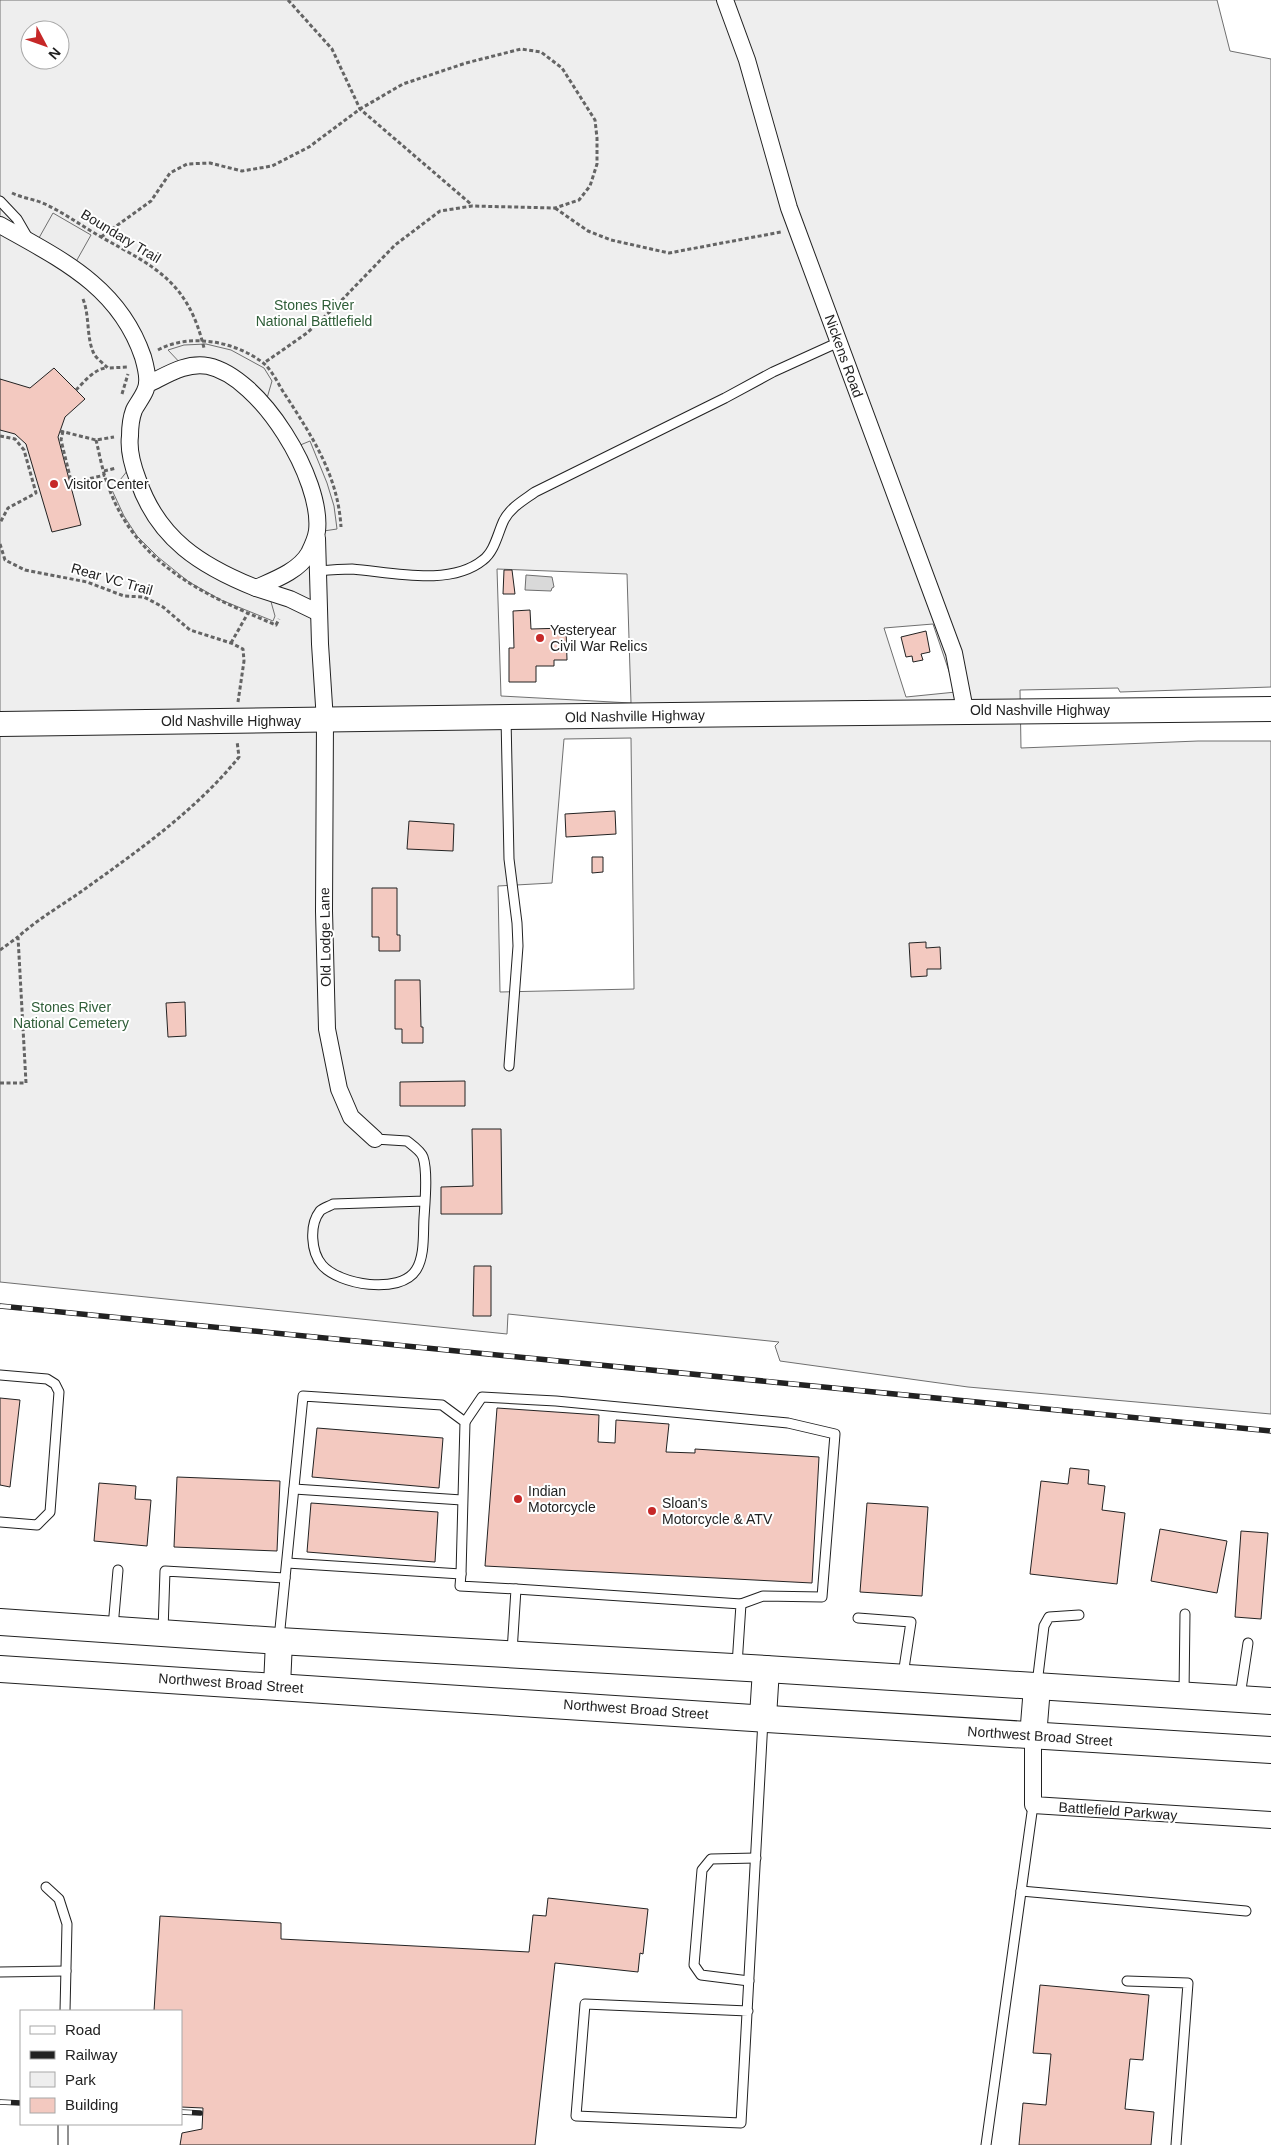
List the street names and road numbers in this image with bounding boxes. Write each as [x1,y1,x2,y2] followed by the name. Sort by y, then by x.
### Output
[78,206,164,266] street label: Boundary Trail
[822,312,866,400] street label: Nickens Road
[69,560,155,598] street label: Rear VC Trail
[970,702,1110,718] street label: Old Nashville Highway
[565,707,705,725] street label: Old Nashville Highway
[161,713,301,729] street label: Old Nashville Highway
[316,887,334,987] street label: Old Lodge Lane
[158,1670,304,1696] street label: Northwest Broad Street
[563,1696,709,1722] street label: Northwest Broad Street
[967,1723,1113,1749] street label: Northwest Broad Street
[1058,1799,1178,1823] street label: Battlefield Parkway

